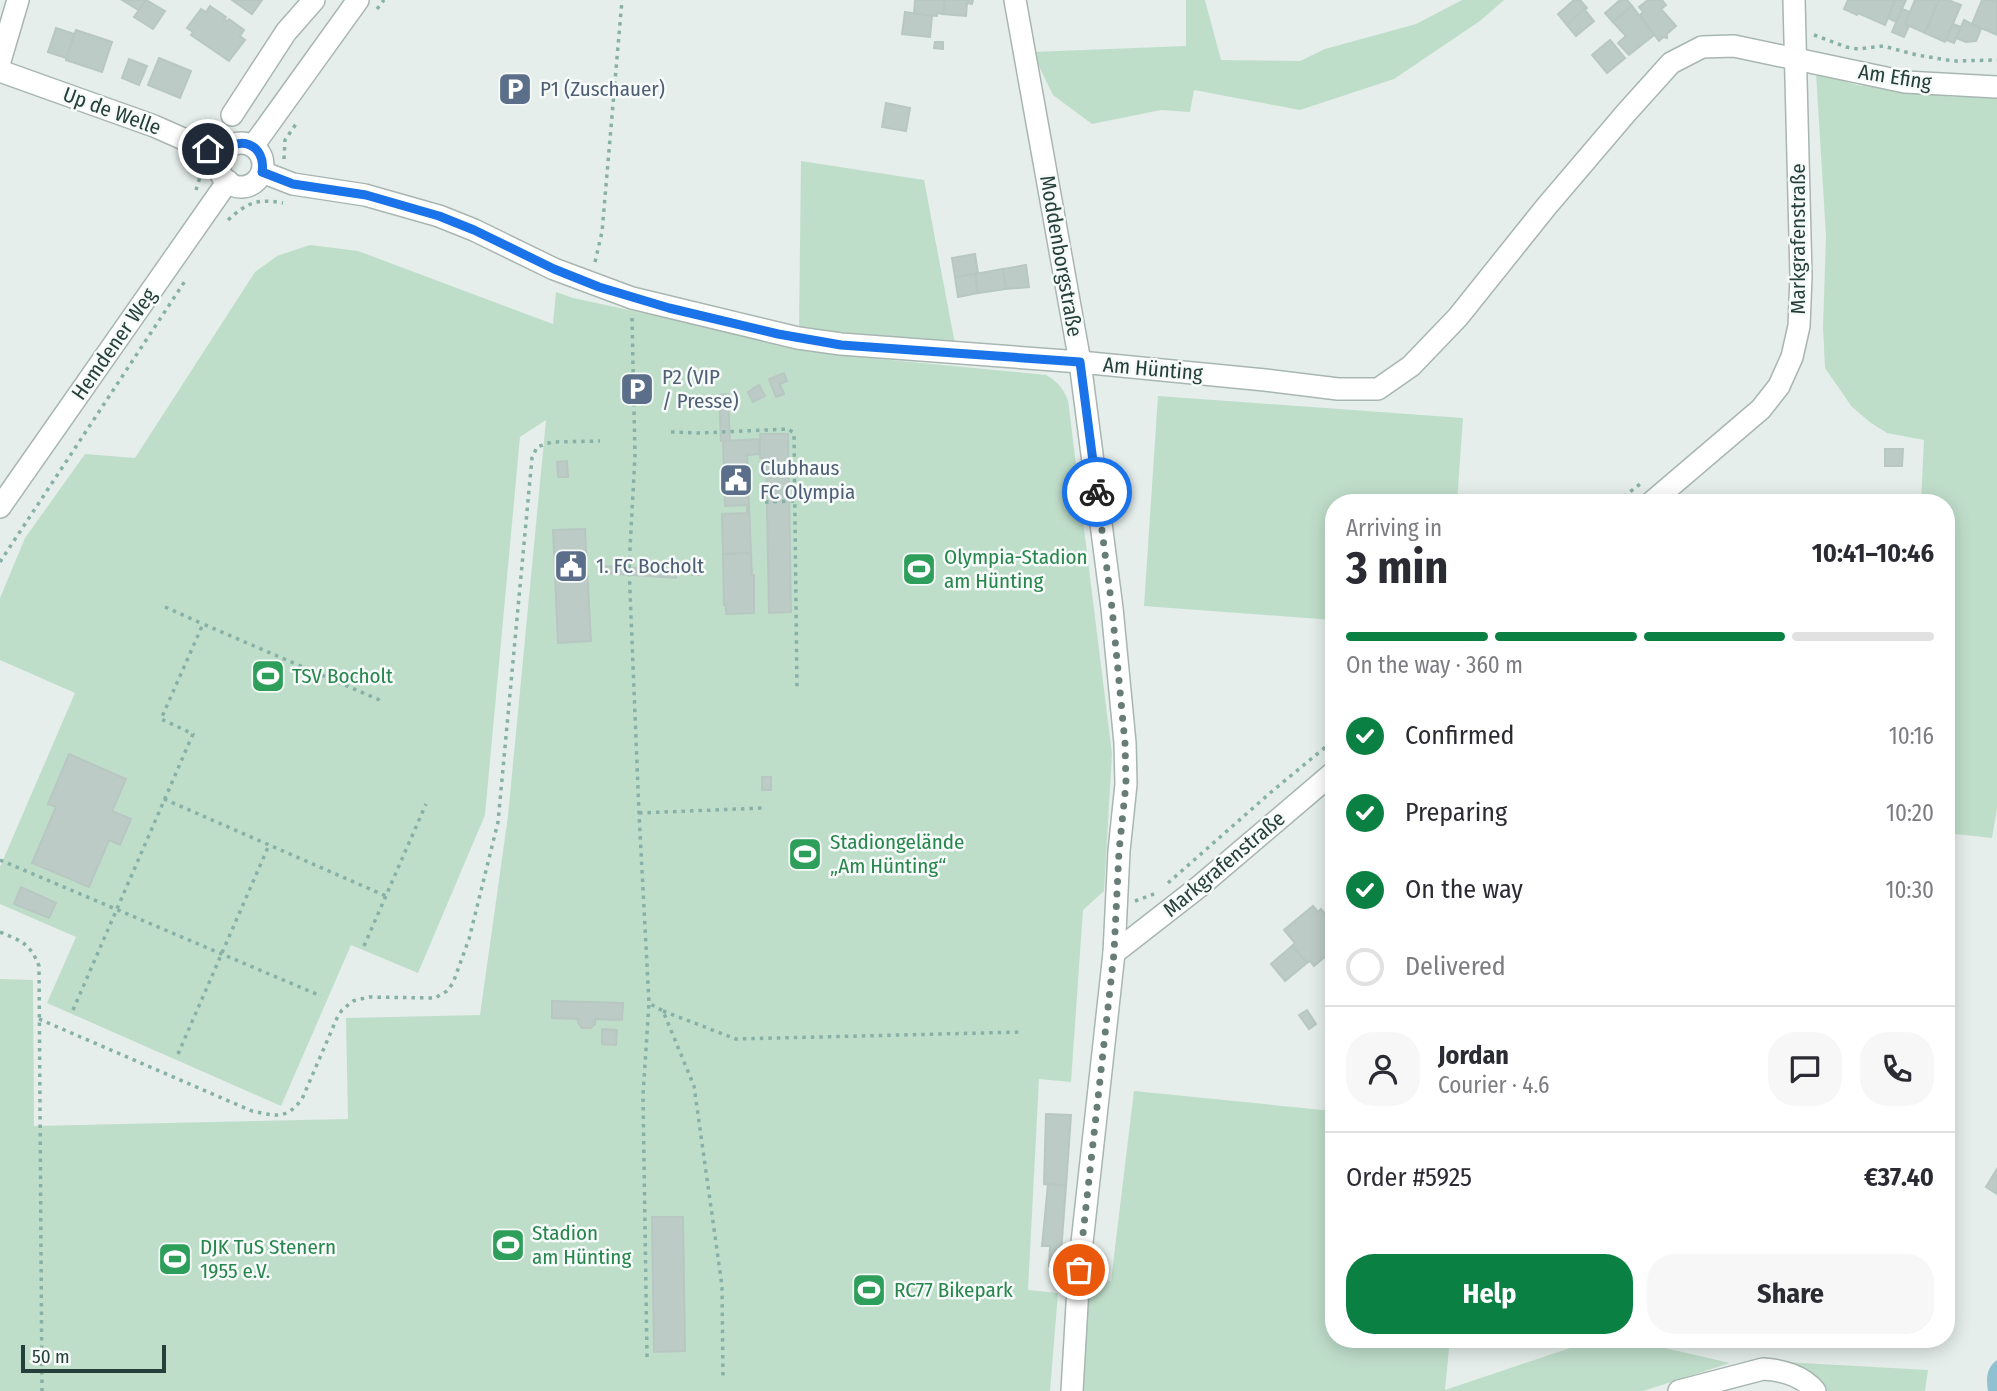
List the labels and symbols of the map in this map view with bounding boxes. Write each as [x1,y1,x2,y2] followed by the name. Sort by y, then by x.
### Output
[1857,58,1933,96] street label: Am Efing
[496,70,534,108] parking icon: P1 (Zuschauer)
[540,76,665,102] place label: P1 (Zuschauer)
[59,81,165,141] street label: Up de Welle
[178,119,238,179] pin
[1785,163,1811,315] street label: Markgrafenstraße
[1034,173,1088,339] street label: Moddenborgstraße
[66,283,162,405] street label: Hemdener Weg
[1102,352,1204,386] street label: Am Hünting
[662,364,739,414] place label: P2 (VIP / Presse)
[618,370,656,408] parking icon: P2 (VIP / Presse)
[760,455,855,505] place label: Clubhaus FC Olympia
[1062,457,1132,527] courier
[717,461,755,499] public building icon: Clubhaus FC Olympia
[944,544,1088,594] place label: Olympia-Stadion am Hünting
[552,547,590,585] public building icon: 1. FC Bocholt
[900,550,938,588] sports icon: Olympia-Stadion am Hünting
[596,553,704,579] place label: 1. FC Bocholt
[249,657,287,695] sports icon: TSV Bocholt
[292,663,393,689] place label: TSV Bocholt
[1158,805,1290,923] street label: Markgrafenstraße
[830,829,964,879] place label: Stadiongelände „Am Hünting“
[786,835,824,873] sports icon: Stadiongelände „Am Hünting“
[532,1220,631,1270] place label: Stadion am Hünting
[489,1226,527,1264] sports icon: Stadion am Hünting
[200,1234,336,1284] place label: DJK TuS Stenern 1955 e.V.
[156,1240,194,1278] sports icon: DJK TuS Stenern 1955 e.V.
[1049,1240,1109,1300] pin
[850,1271,888,1309] sports icon: RC77 Bikepark
[894,1277,1013,1303] place label: RC77 Bikepark
[21,1342,166,1374] scale bar

